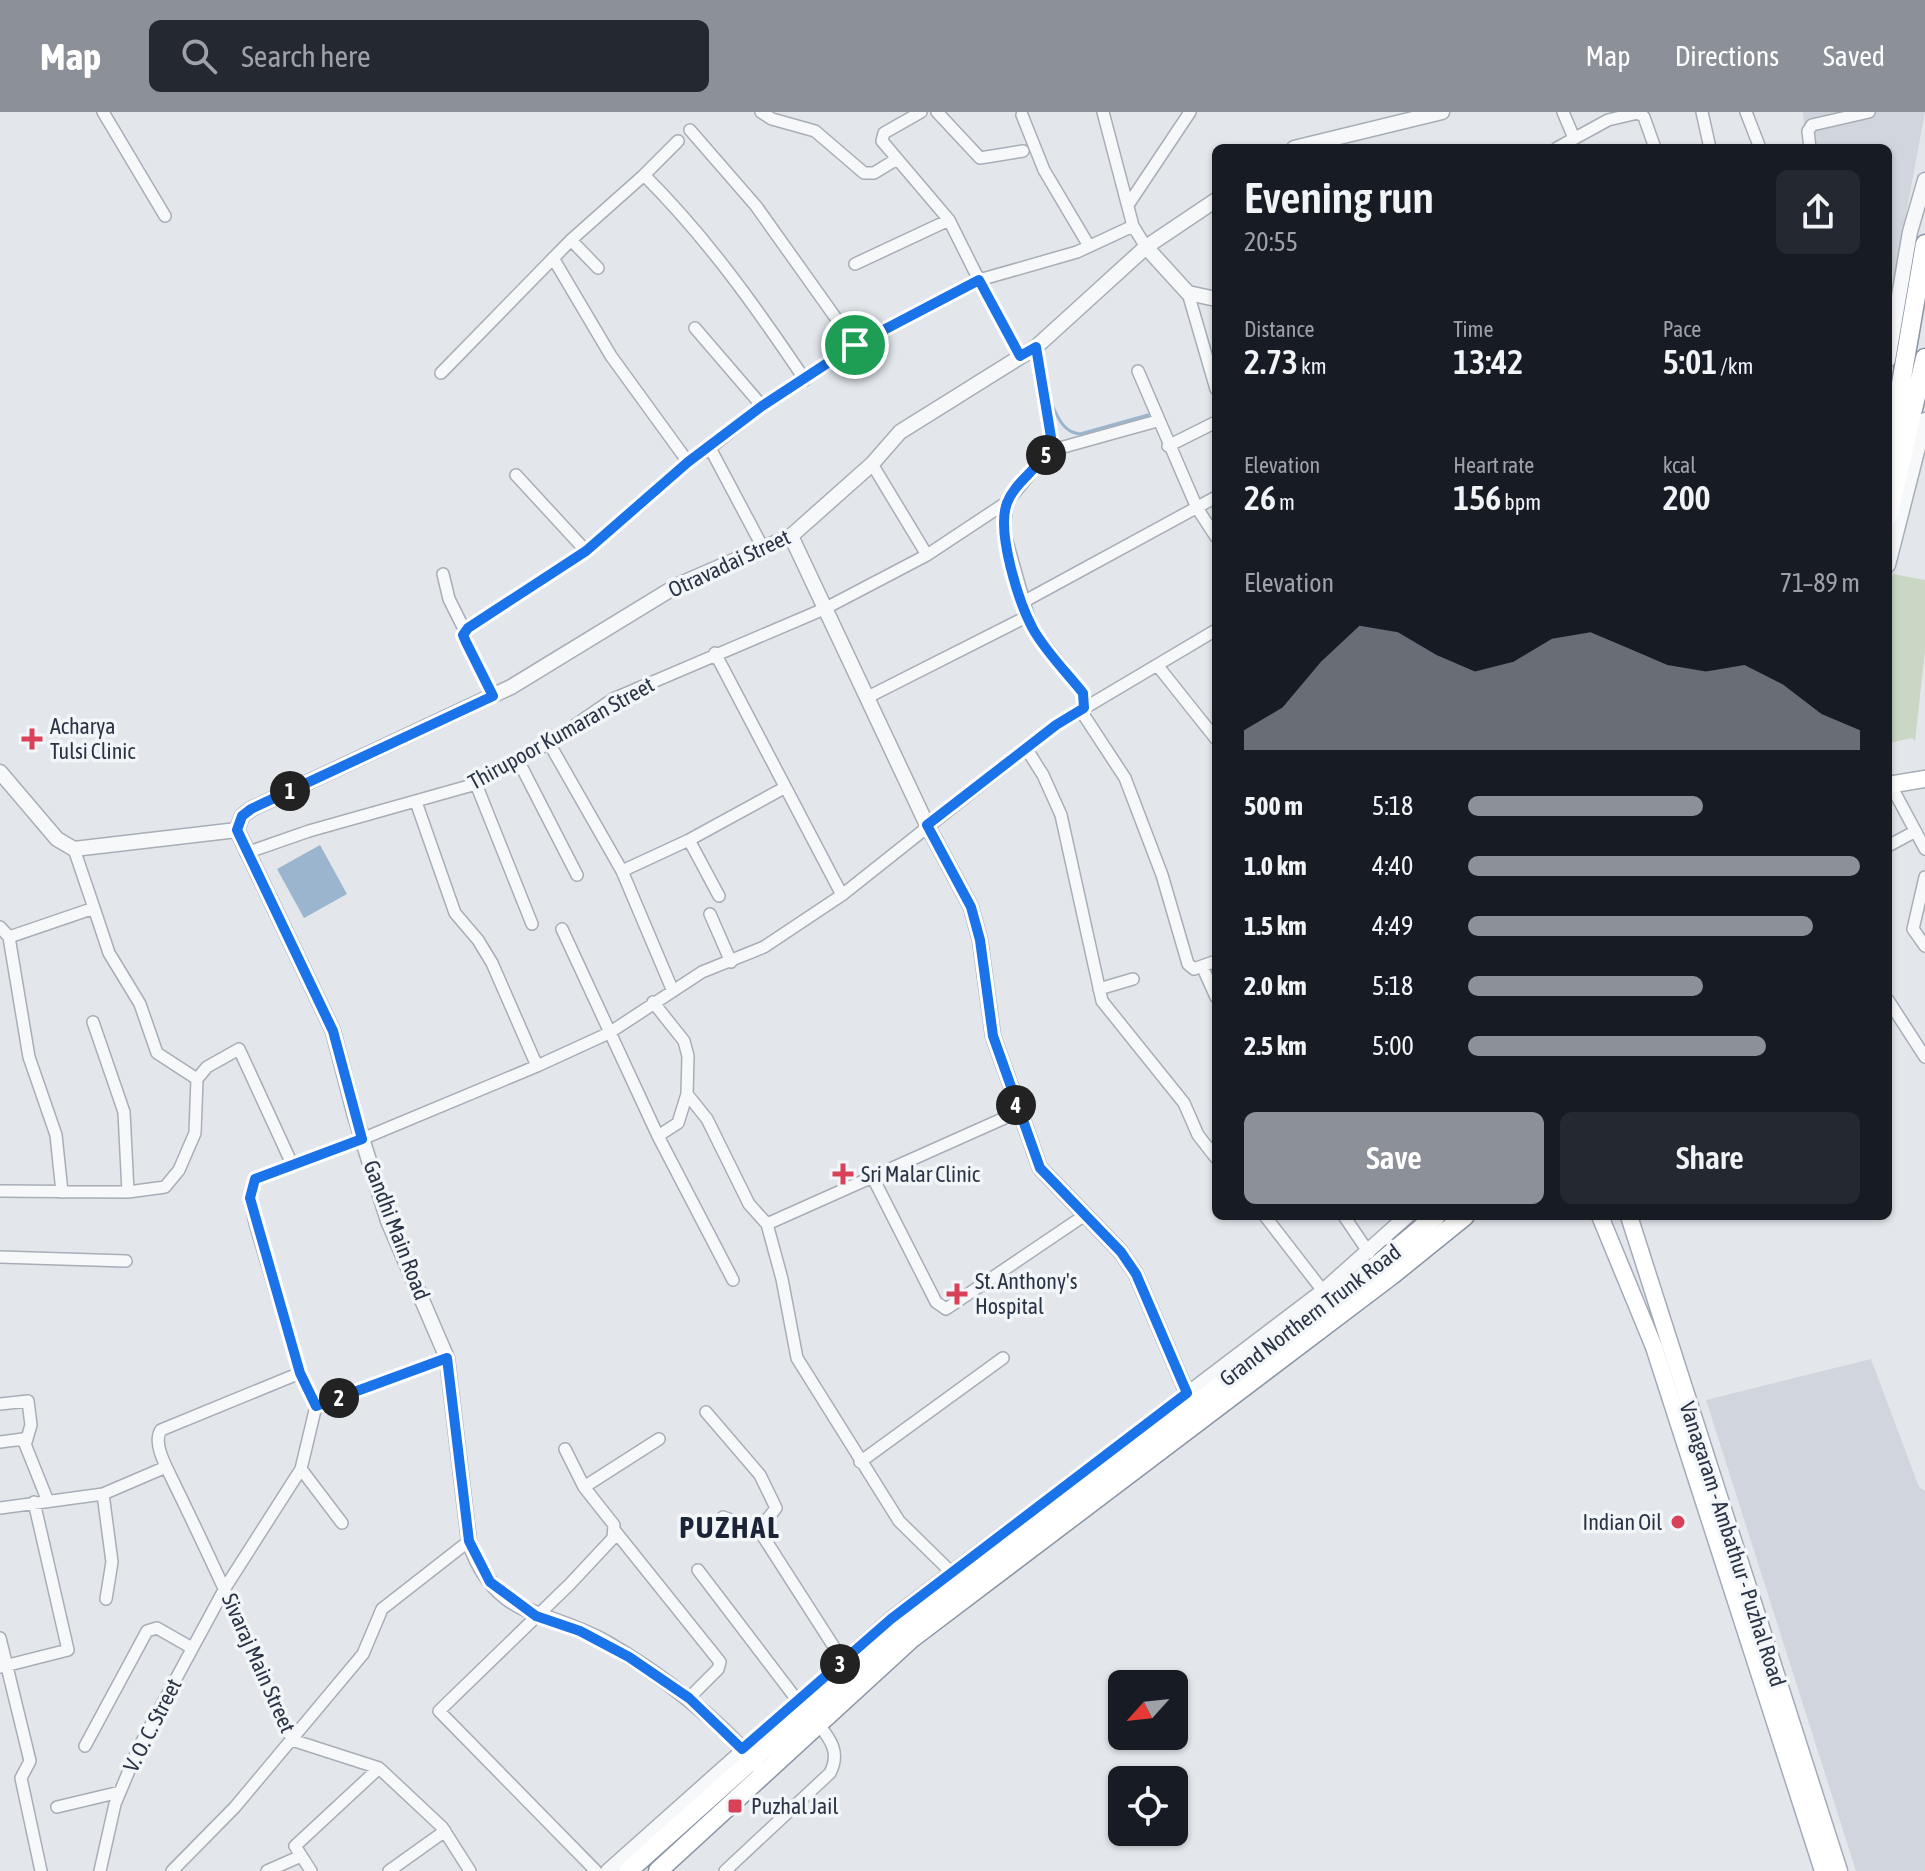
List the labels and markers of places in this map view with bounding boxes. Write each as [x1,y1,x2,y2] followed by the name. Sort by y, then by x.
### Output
[821,311,889,379] pin
[1026,435,1066,475] pin: 5
[50,713,136,764] place label: Acharya Tulsi Clinic
[21,728,43,750] marker: Acharya Tulsi Clinic
[270,771,310,811] pin: 1
[996,1085,1036,1125] pin: 4
[861,1161,981,1187] place label: Sri Malar Clinic
[832,1163,854,1185] marker: Sri Malar Clinic
[975,1268,1078,1319] place label: St. Anthony's Hospital
[946,1283,968,1305] marker: St. Anthony's Hospital
[319,1378,359,1418] pin: 2
[1583,1509,1662,1535] place label: Indian Oil
[1669,1513,1687,1531] marker: Indian Oil
[820,1644,860,1684] pin: 3
[751,1793,838,1819] place label: Puzhal Jail
[726,1797,744,1815] marker: Puzhal Jail

